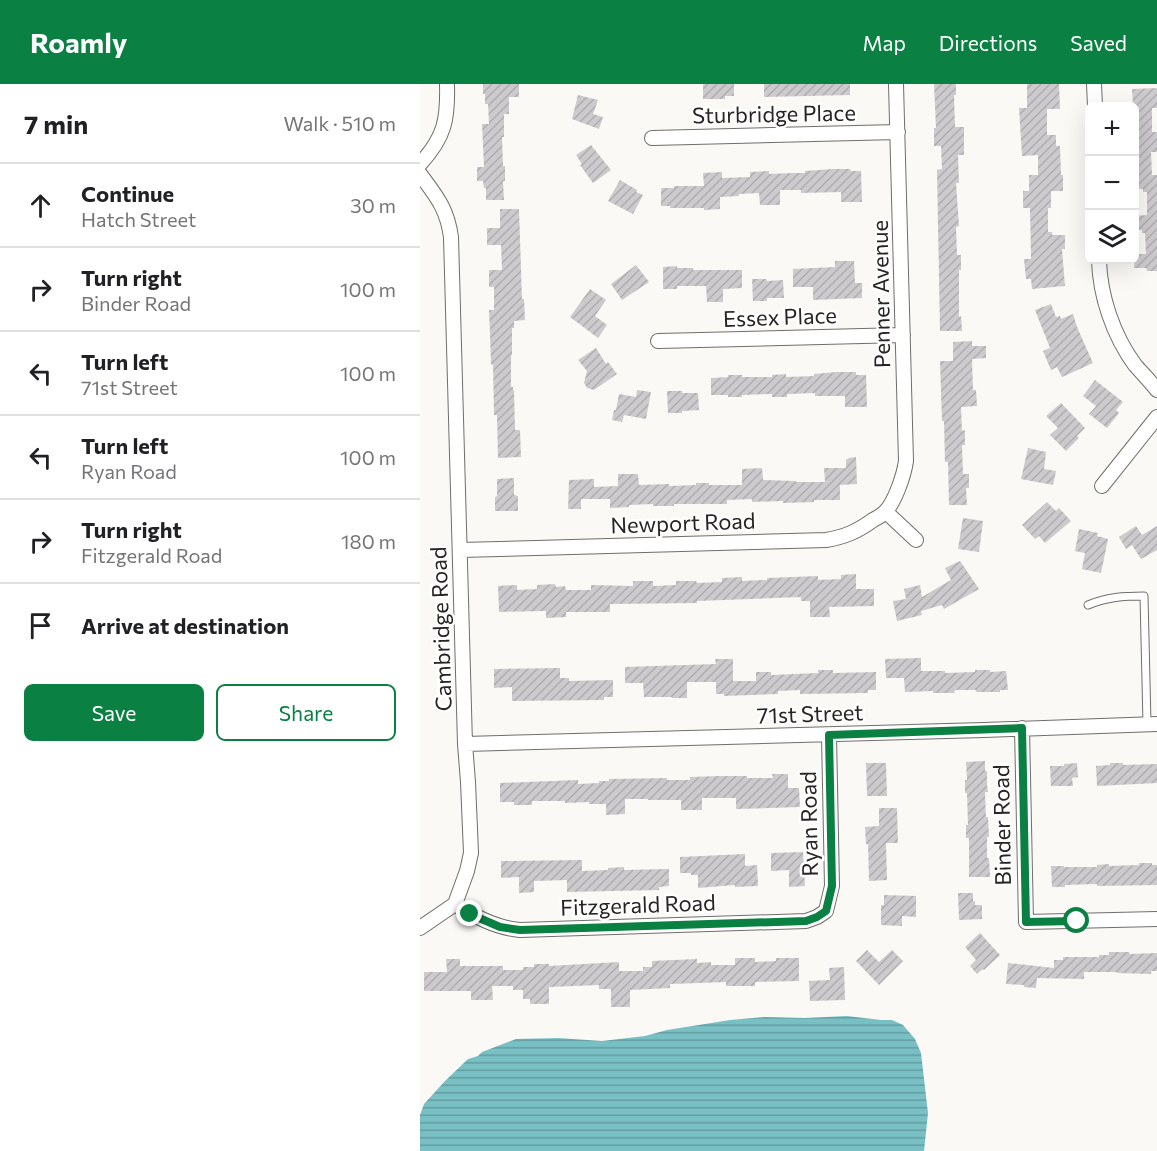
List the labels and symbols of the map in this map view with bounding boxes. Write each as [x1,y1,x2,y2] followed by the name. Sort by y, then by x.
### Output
[692,99,856,128] street label: Sturbridge Place
[866,220,895,368] street label: Penner Avenue
[723,301,837,332] street label: Essex Place
[610,506,756,539] street label: Newport Road
[424,546,457,712] street label: Cambridge Road
[756,698,864,729] street label: 71st Street
[987,764,1016,886] street label: Binder Road
[794,771,823,877] street label: Ryan Road
[560,888,716,921] street label: Fitzgerald Road
[456,900,482,926] route end
[1063,907,1089,933] route start

